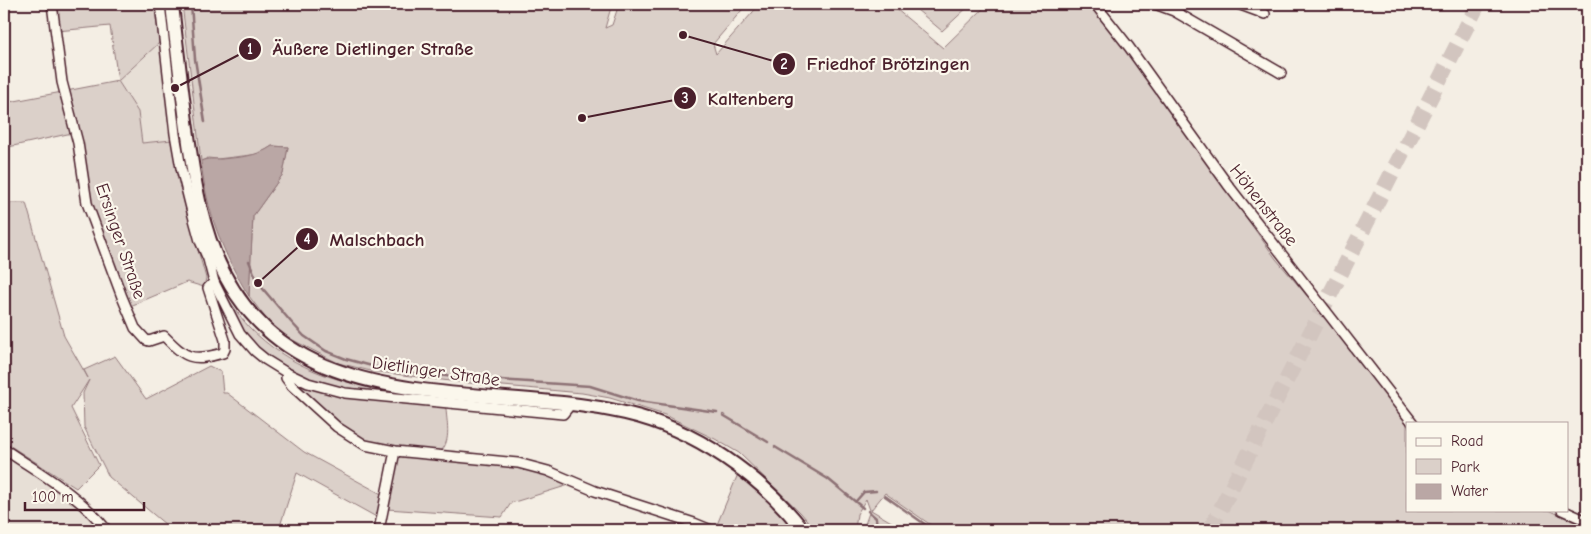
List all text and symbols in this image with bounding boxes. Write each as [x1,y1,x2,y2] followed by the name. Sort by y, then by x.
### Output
[238,32,483,66] callout: Äußere Dietlinger Straße
[273,38,473,60] text: Äußere Dietlinger Straße
[247,40,253,58] text: 1
[772,47,980,81] callout: Friedhof Brötzingen
[806,53,970,75] text: Friedhof Brötzingen
[780,55,788,73] text: 2
[673,81,805,115] callout: Kaltenberg
[707,88,795,110] text: Kaltenberg
[681,89,689,107] text: 3
[1225,160,1302,251] street label: Höhenstraße
[91,181,150,302] street label: Ersinger Straße
[294,222,435,256] callout: Malschbach
[329,229,425,251] text: Malschbach
[303,230,311,248] text: 4
[371,352,501,391] street label: Dietlinger Straße
[1406,422,1568,512] legend
[1451,432,1483,450] text: Road
[1451,458,1480,476] text: Park
[25,479,144,511] scale bar
[1451,482,1488,500] text: Water
[32,488,74,506] text: 100 m

